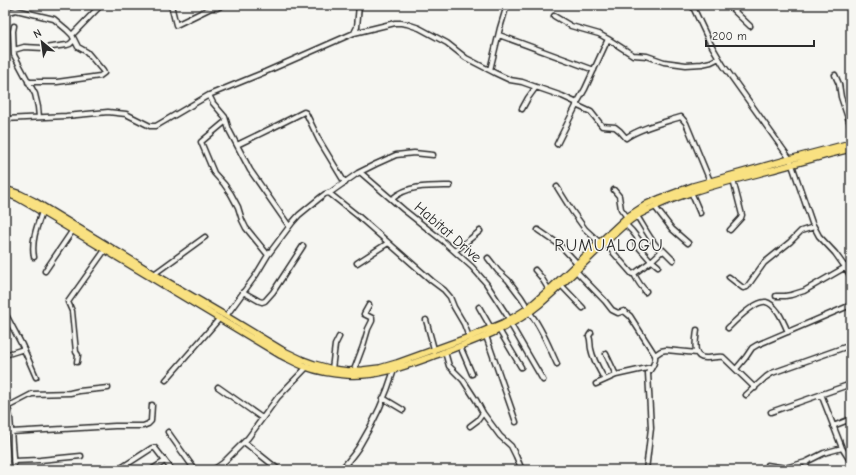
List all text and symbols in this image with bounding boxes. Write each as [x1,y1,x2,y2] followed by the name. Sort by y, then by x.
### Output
[22,22,62,62] north arrow
[706,22,814,48] scale bar
[31,26,44,41] text: N
[712,29,747,43] text: 200 m
[411,198,486,266] street label: Habitat Drive
[554,236,664,255] district label: RUMUALOGU

